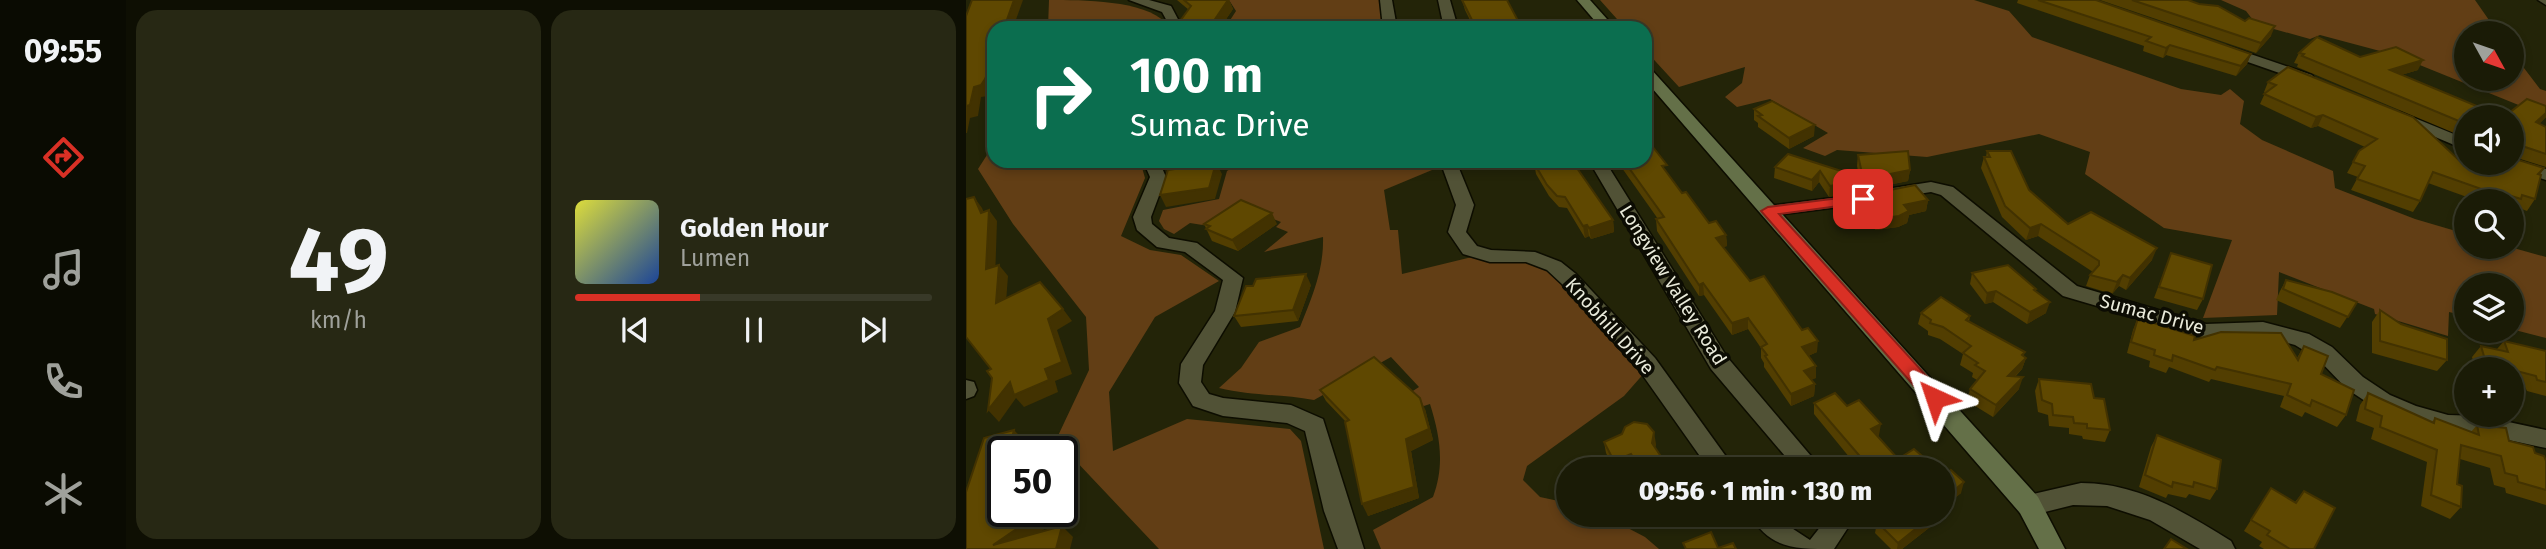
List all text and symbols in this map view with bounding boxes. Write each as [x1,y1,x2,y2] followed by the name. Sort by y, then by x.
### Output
[2454,21,2524,91] north arrow
[2454,21,2524,427] map controls
[24,32,102,70] text: 09:55
[1130,46,1263,105] text: 100 m
[1015,49,1106,140] icon: right
[2454,105,2524,175] button: sound
[1130,106,1310,144] text: Sumac Drive
[39,133,88,182] icon: directions
[1833,169,1893,229] pin
[1844,180,1882,218] icon: arrive
[2454,189,2524,259] button: search
[1614,201,1732,369] street label: Longview Valley Road
[288,206,389,315] text: 49
[680,213,828,244] text: Golden Hour
[680,244,750,272] text: Lumen
[39,245,88,294] icon: music
[1561,273,1659,379] street label: Knobhill Drive
[2454,273,2524,343] button: layers
[2097,289,2207,339] street label: Sumac Drive
[310,306,367,334] text: km/h
[616,311,654,349] icon: previous
[735,311,773,349] icon: pause
[854,311,892,349] icon: next
[39,357,88,406] icon: phone
[2454,357,2524,427] button: +
[1898,361,1972,435] position arrow
[987,436,1078,527] speed limit sign: 50
[39,469,88,518] icon: climate
[1639,476,1872,507] text: 09:56 · 1 min · 130 m

